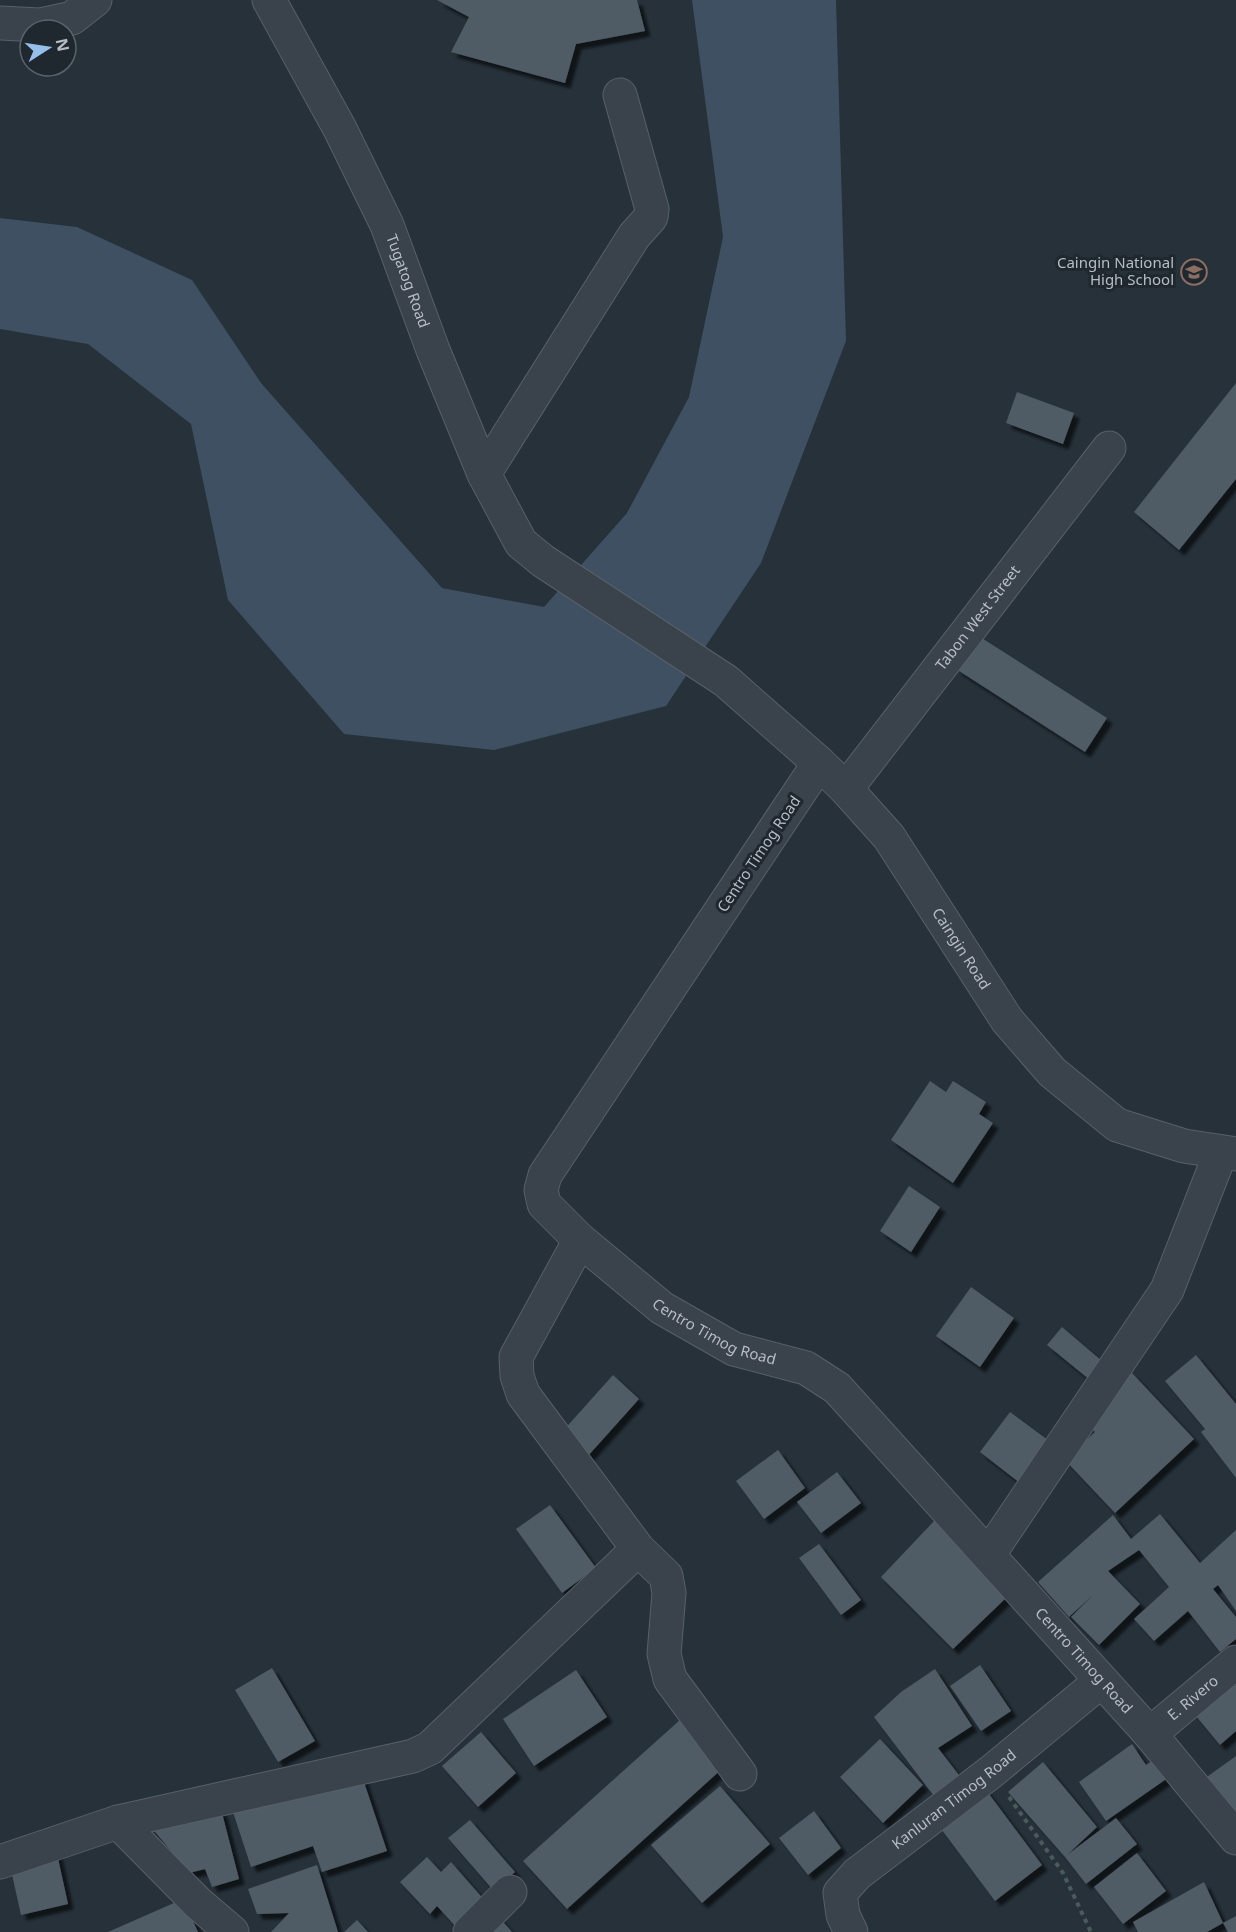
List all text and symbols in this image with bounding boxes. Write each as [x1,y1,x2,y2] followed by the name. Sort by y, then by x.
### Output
[18,18,78,78] north arrow
[51,36,75,54] text: N
[382,231,435,330] street label: Tugatog Road
[1057,252,1174,289] place label: Caingin National High School
[1179,257,1209,287] school or university icon: Caingin National High School
[930,560,1024,674] street label: Tabon West Street
[712,791,804,915] street label: Centro Timog Road
[928,904,996,993] street label: Caingin Road
[648,1293,778,1369] street label: Centro Timog Road
[1031,1603,1137,1717] street label: Centro Timog Road
[1163,1670,1222,1724] street label: E. Rivero
[887,1744,1020,1853] street label: Kanluran Timog Road

